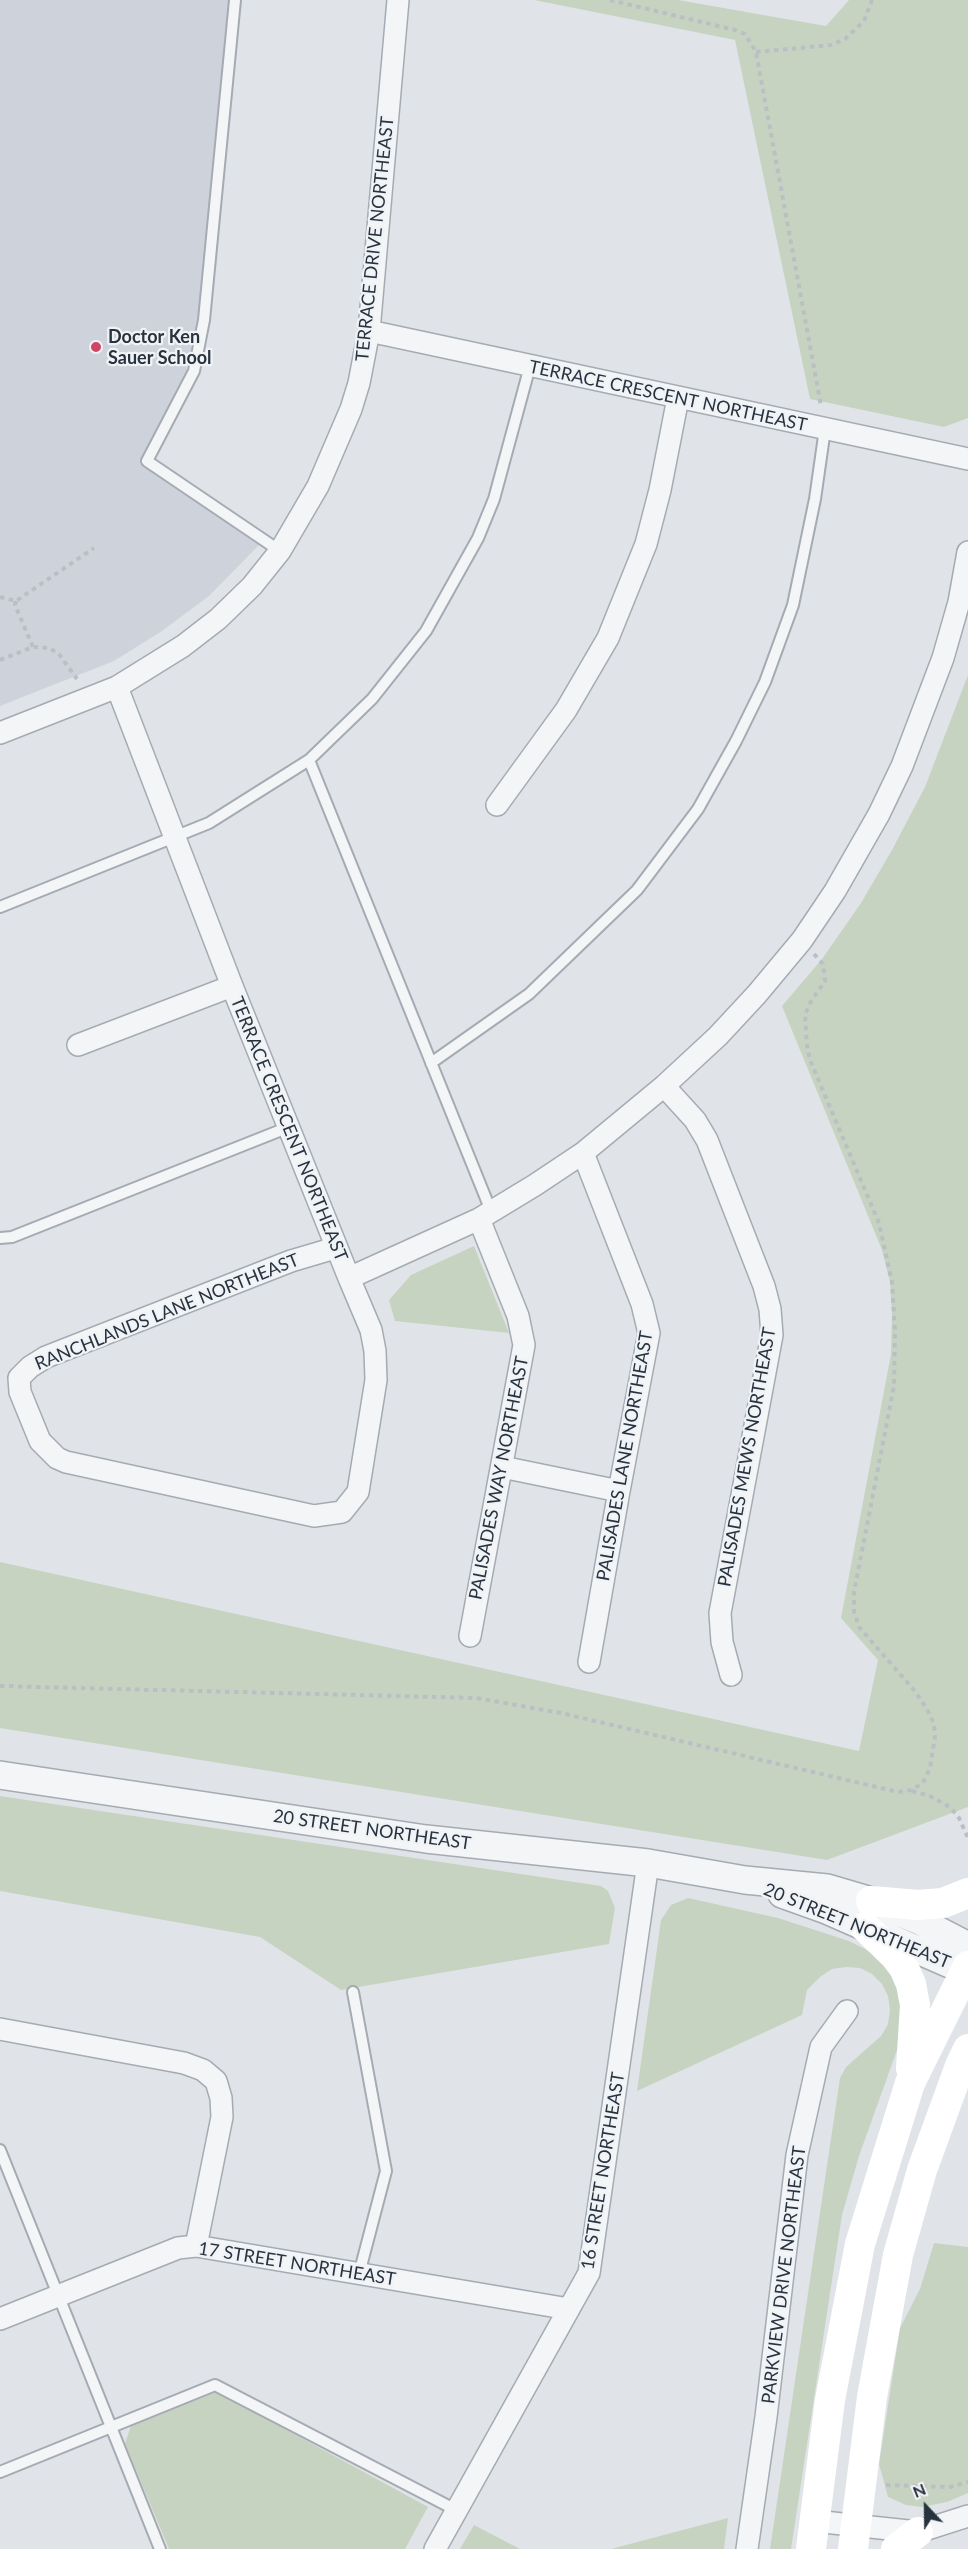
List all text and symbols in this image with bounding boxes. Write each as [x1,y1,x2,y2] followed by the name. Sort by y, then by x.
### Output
[351,116,399,362] street label: TERRACE DRIVE NORTHEAST
[108,326,212,368] place label: Doctor Ken Sauer School
[89,340,103,354] marker: Doctor Ken Sauer School
[527,356,809,436] street label: TERRACE CRESCENT NORTHEAST
[226,993,352,1265] street label: TERRACE CRESCENT NORTHEAST
[32,1249,302,1375] street label: RANCHLANDS LANE NORTHEAST
[714,1326,780,1588] street label: PALISADES MEWS NORTHEAST
[592,1330,658,1582] street label: PALISADES LANE NORTHEAST
[465,1354,533,1602] street label: PALISADES WAY NORTHEAST
[272,1805,472,1855] street label: 20 STREET NORTHEAST
[760,1879,954,1973] street label: 20 STREET NORTHEAST
[577,2071,629,2271] street label: 16 STREET NORTHEAST
[757,2145,811,2405] street label: PARKVIEW DRIVE NORTHEAST
[197,2238,397,2290] street label: 17 STREET NORTHEAST
[896,2477,956,2537] north arrow
[910,2479,928,2501] text: N

